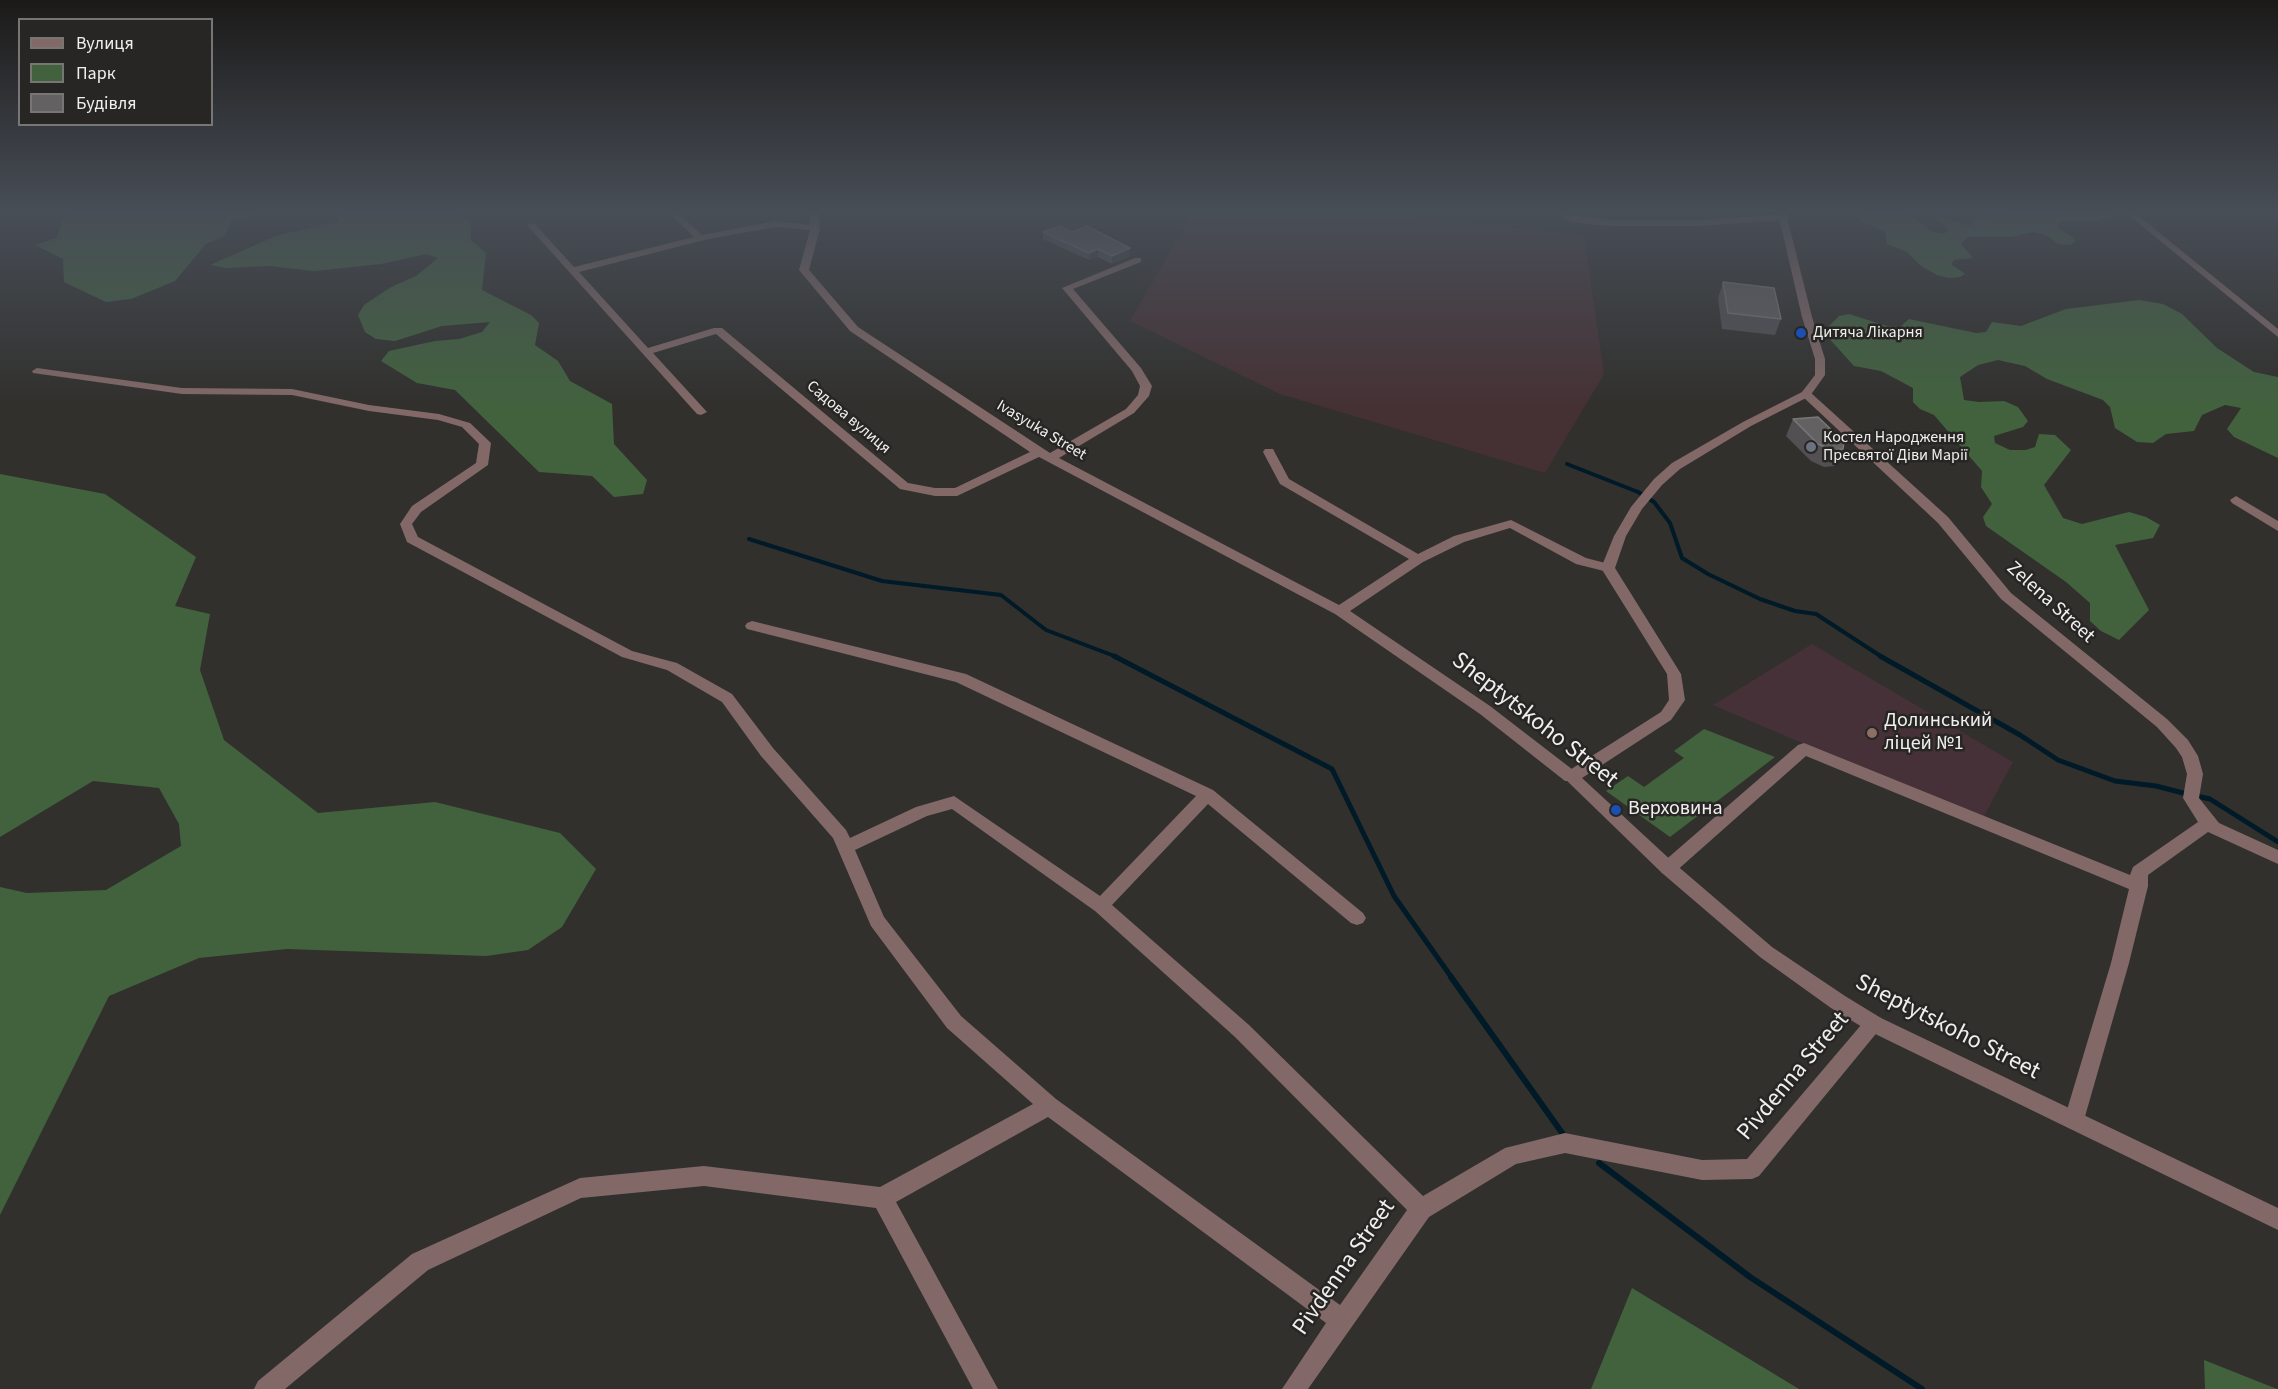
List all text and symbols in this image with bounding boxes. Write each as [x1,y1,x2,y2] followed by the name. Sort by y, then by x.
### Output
[18,18,213,126] legend
[76,31,134,56] text: Вулиця
[76,61,116,86] text: Парк
[76,91,136,116] text: Будівля
[1813,323,1923,343] place label: Дитяча Лікарня
[1794,326,1808,340] marker: Дитяча Лікарня
[802,377,894,459] street label: Садова вулиця
[993,397,1089,465] street label: Ivasyuka Street
[1823,428,1968,466] place label: Костел Народження Пресвятої Діви Марії
[1804,440,1818,454] marker: Костел Народження Пресвятої Діви Марії
[2001,557,2099,649] street label: Zelena Street
[1445,647,1623,795] street label: Sheptytskoho Street
[1884,710,1992,757] place label: Долинський ліцей №1
[1865,726,1879,740] marker: Долинський ліцей №1
[1628,798,1723,822] place label: Верховина
[1609,803,1623,817] marker: Верховина
[1850,969,2044,1087] street label: Sheptytskoho Street
[1732,1007,1856,1147] street label: Pivdenna Street
[1288,1195,1402,1341] street label: Pivdenna Street

